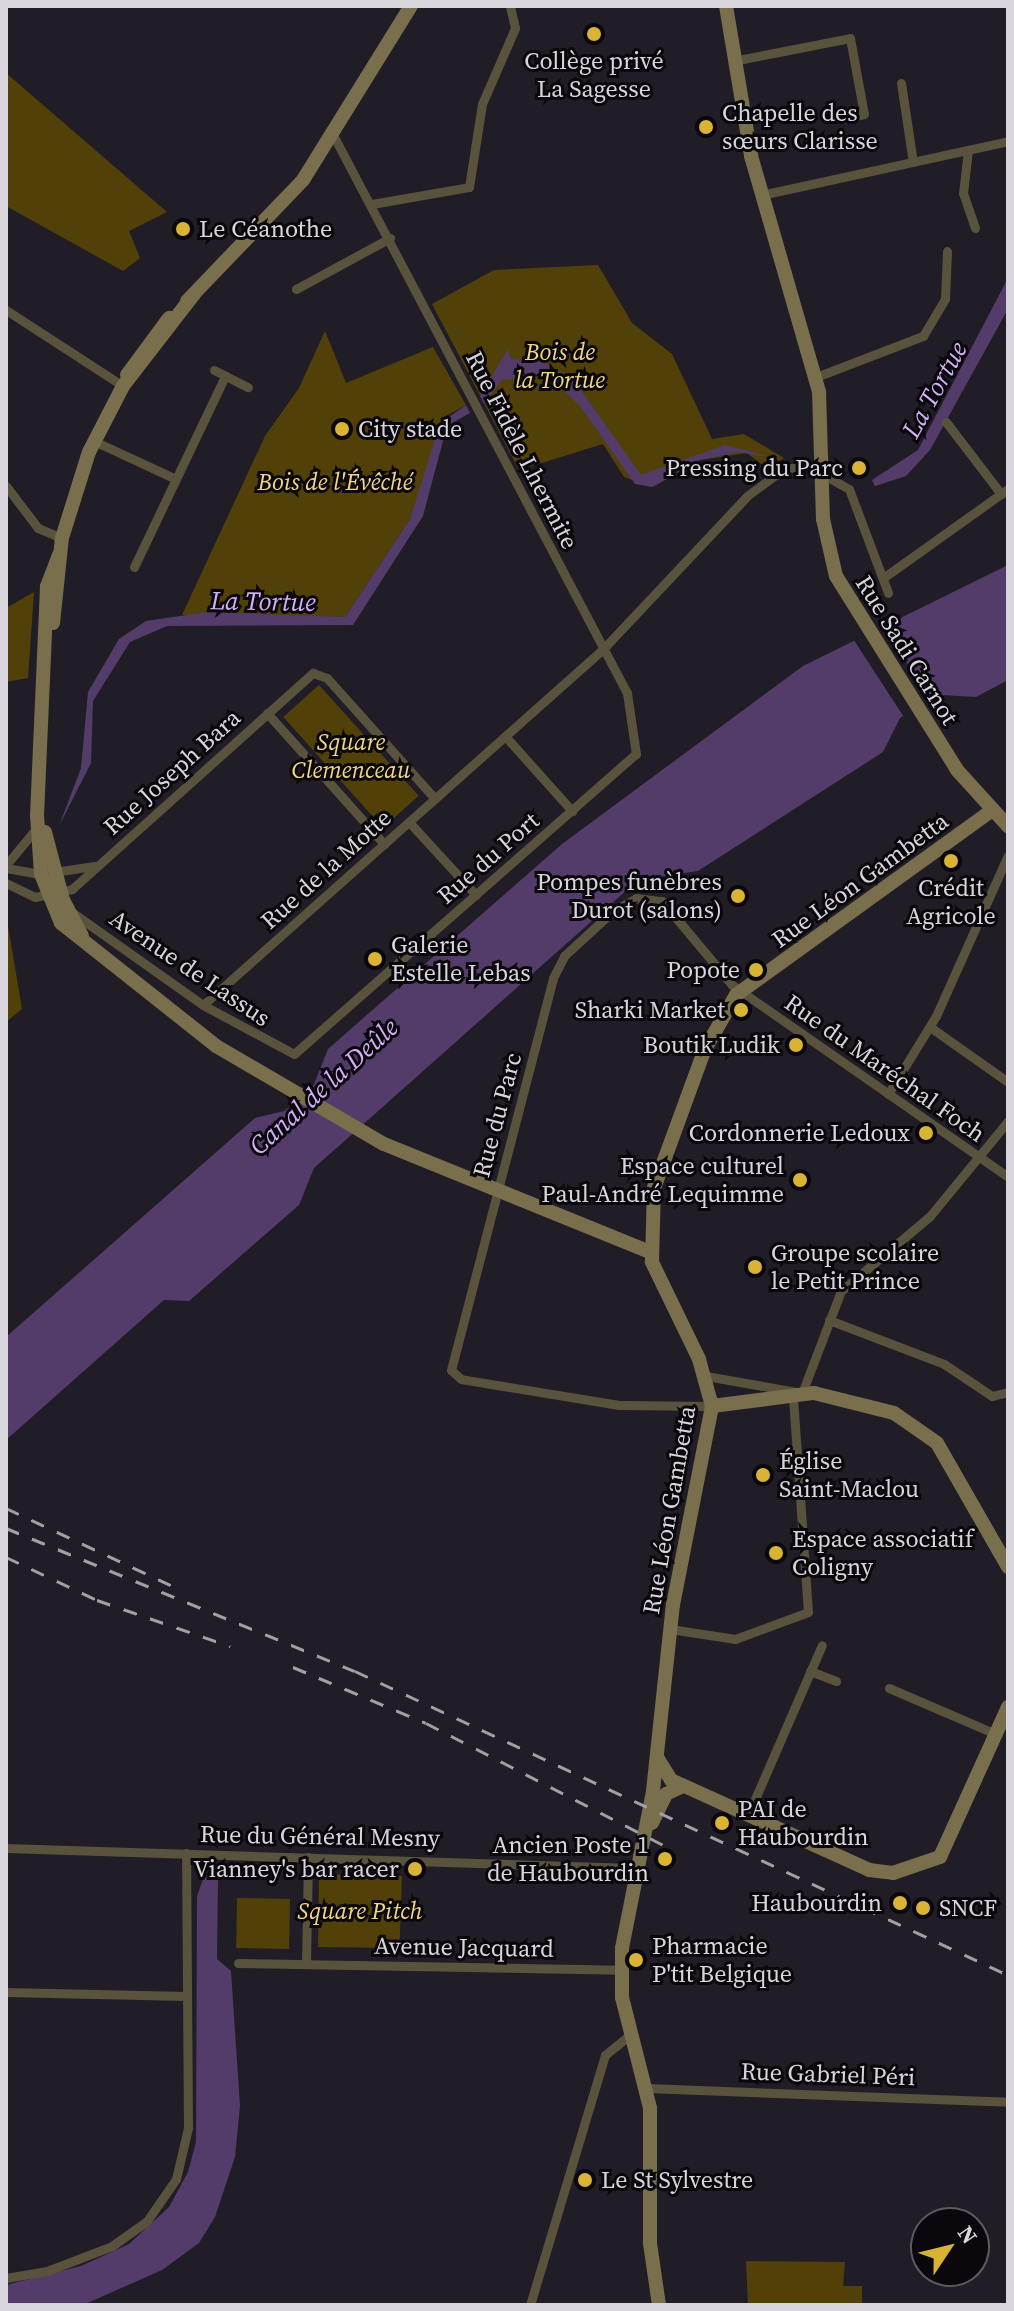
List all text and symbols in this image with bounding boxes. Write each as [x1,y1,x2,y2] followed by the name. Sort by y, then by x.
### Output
[585,25,603,43] marker: Collège privé La Sagesse
[524,47,664,103] place label: Collège privé La Sagesse
[722,99,878,155] place label: Chapelle des sœurs Clarisse
[697,118,715,136] marker: Chapelle des sœurs Clarisse
[199,215,332,243] place label: Le Céanothe
[174,220,192,238] marker: Le Céanothe
[896,336,974,444] water label: La Tortue
[515,338,605,394] park label: Bois de la Tortue
[460,346,584,554] street label: Rue Fidèle Lhermite
[358,415,462,443] place label: City stade
[333,420,351,438] marker: City stade
[666,454,843,482] place label: Pressing du Parc
[850,459,868,477] marker: Pressing du Parc
[257,468,413,496] park label: Bois de l'Évêché
[850,570,964,730] street label: Rue Sadi Carnot
[210,585,316,619] water label: La Tortue
[98,703,246,841] street label: Rue Joseph Bara
[291,728,411,784] park label: Square Clemenceau
[255,803,397,935] street label: Rue de la Motte
[431,806,545,910] street label: Rue du Port
[766,806,954,954] street label: Rue Léon Gambetta
[942,852,960,870] marker: Crédit Agricole
[536,868,722,924] place label: Pompes funèbres Durot (salons)
[906,874,996,930] place label: Crédit Agricole
[729,887,747,905] marker: Pompes funèbres Durot (salons)
[104,904,276,1032] street label: Avenue de Lassus
[391,931,531,987] place label: Galerie Estelle Lebas
[366,950,384,968] marker: Galerie Estelle Lebas
[666,956,740,984] place label: Popote
[747,961,765,979] marker: Popote
[779,988,991,1148] street label: Rue du Maréchal Foch
[575,996,725,1024] place label: Sharki Market
[732,1001,750,1019] marker: Sharki Market
[243,1012,405,1162] water label: Canal de la Deûle
[643,1031,780,1059] place label: Boutik Ludik
[787,1036,805,1054] marker: Boutik Ludik
[467,1050,527,1180] street label: Rue du Parc
[689,1119,910,1147] place label: Cordonnerie Ledoux
[917,1124,935,1142] marker: Cordonnerie Ledoux
[541,1152,784,1208] place label: Espace culturel Paul-André Lequimme
[791,1171,809,1189] marker: Espace culturel Paul-André Lequimme
[771,1239,939,1295] place label: Groupe scolaire le Petit Prince
[746,1258,764,1276] marker: Groupe scolaire le Petit Prince
[636,1404,702,1616] street label: Rue Léon Gambetta
[779,1447,919,1503] place label: Église Saint-Maclou
[754,1466,772,1484] marker: Église Saint-Maclou
[792,1525,973,1581] place label: Espace associatif Coligny
[767,1544,785,1562] marker: Espace associatif Coligny
[738,1795,869,1851] place label: PAI de Haubourdin
[713,1814,731,1832] marker: PAI de Haubourdin
[200,1820,440,1852] street label: Rue du Général Mesny
[487,1831,649,1887] place label: Ancien Poste 1 de Haubourdin
[656,1850,674,1868] marker: Ancien Poste 1 de Haubourdin
[193,1855,399,1883] place label: Vianney's bar racer
[406,1860,424,1878] marker: Vianney's bar racer
[751,1889,882,1917] place label: Haubourdin
[889,1892,911,1914] marker: Haubourdin
[939,1894,997,1922] place label: SNCF
[297,1897,423,1925] park label: Square Pitch
[914,1899,932,1917] marker: SNCF
[374,1931,554,1963] street label: Avenue Jacquard
[652,1932,792,1988] place label: Pharmacie P'tit Belgique
[627,1951,645,1969] marker: Pharmacie P'tit Belgique
[740,2057,916,2091] street label: Rue Gabriel Péri
[601,2166,753,2194] place label: Le St Sylvestre
[576,2171,594,2189] marker: Le St Sylvestre
[910,2207,990,2287] north arrow
[951,2219,985,2250] text: N

